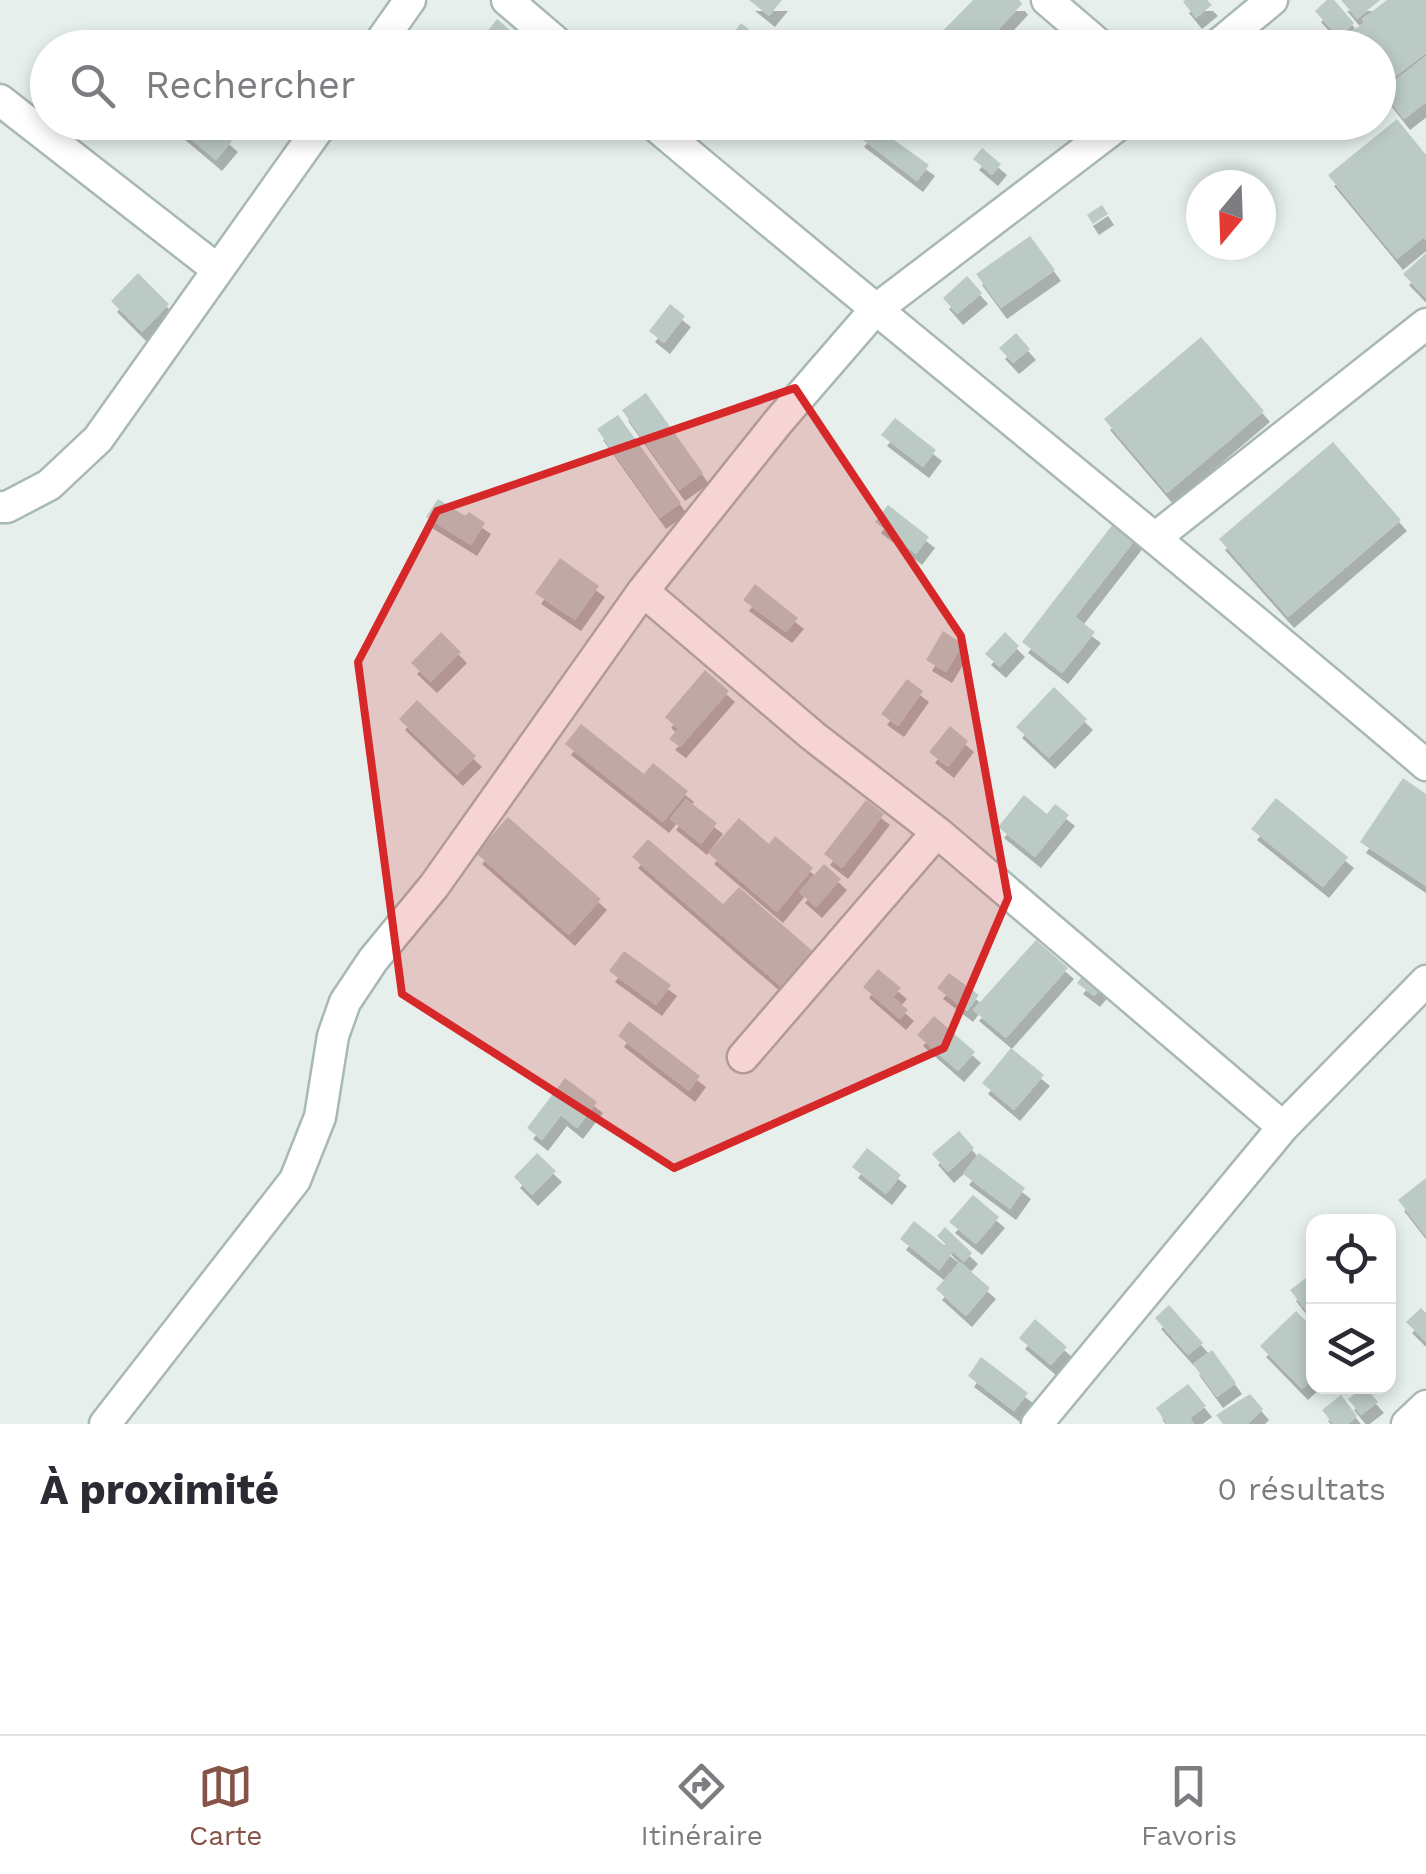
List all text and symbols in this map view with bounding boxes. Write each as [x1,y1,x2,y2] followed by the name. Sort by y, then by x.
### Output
[30,30,1396,140] search box
[65,58,120,113] icon: search
[145,63,355,107] text: Rechercher
[1186,170,1276,260] north arrow
[1306,1214,1396,1394] map controls
[1306,1214,1396,1304] button: locate
[1306,1304,1396,1394] button: layers
[40,1465,279,1514] text: À proximité
[1217,1470,1386,1508] text: 0 résultats
[189,1759,263,1852] tab: Carte
[641,1759,763,1852] tab: Itinéraire
[1141,1759,1237,1852] tab: Favoris

